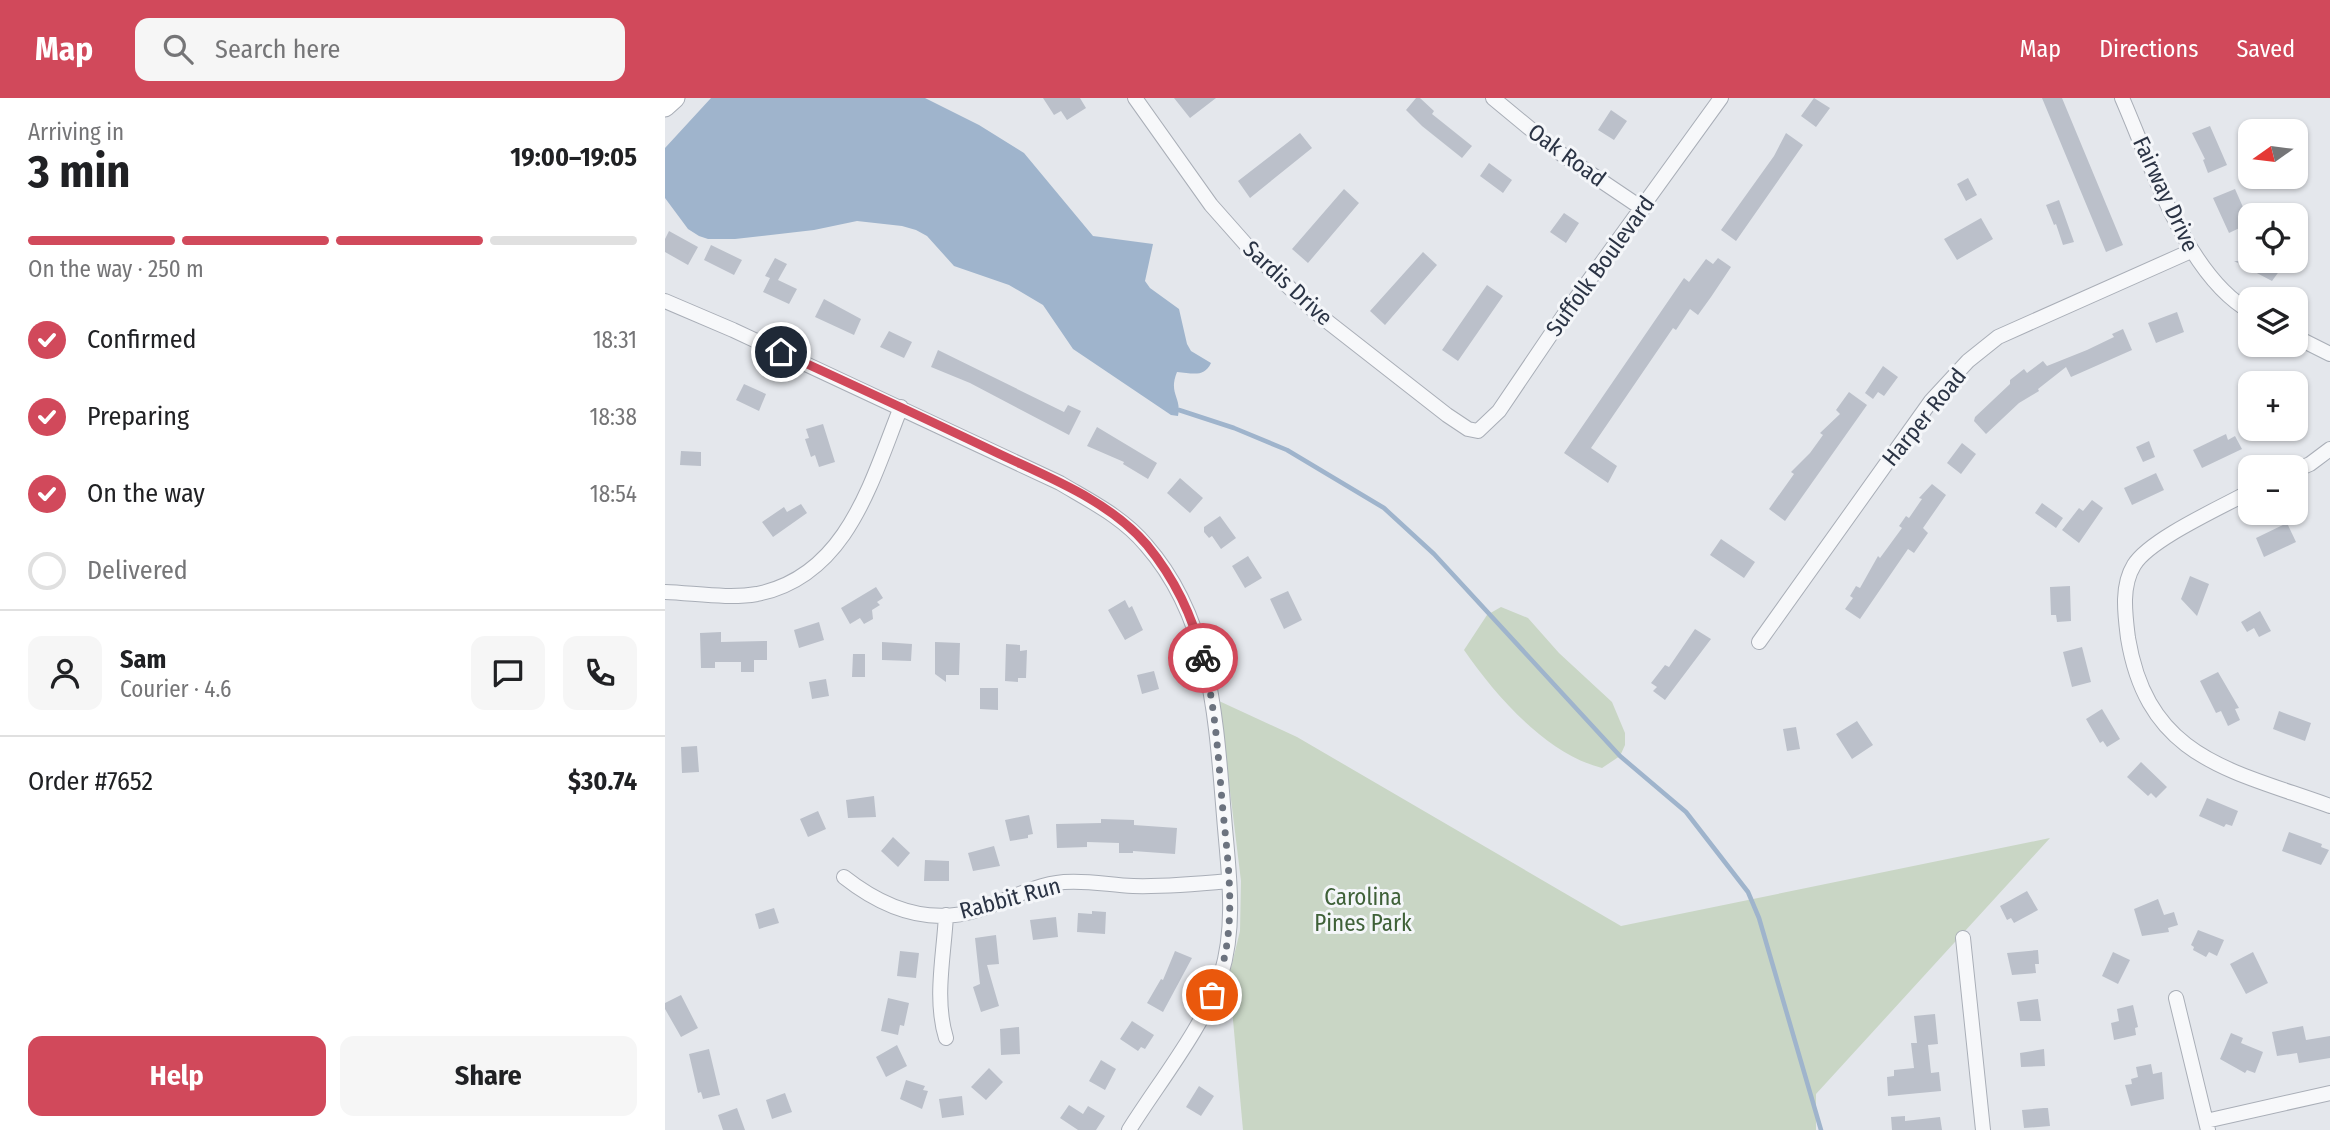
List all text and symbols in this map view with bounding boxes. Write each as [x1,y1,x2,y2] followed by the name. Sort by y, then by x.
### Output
[135,18,625,81] search box
[35,29,93,69] text: Map
[159,30,197,68] icon: search
[215,34,340,65] text: Search here
[2020,35,2061,63] text: Map
[2099,35,2198,63] text: Directions
[2236,35,2295,63] text: Saved
[1523,117,1611,193] street label: Oak Road
[28,118,124,146] text: Arriving in
[2238,119,2308,189] north arrow
[2238,119,2308,525] map controls
[2127,132,2205,256] street label: Fairway Drive
[510,142,637,173] text: 19:00–19:05
[28,144,130,199] text: 3 min
[1540,190,1660,342] street label: Suffolk Boulevard
[2238,203,2308,273] button: locate
[1237,235,1339,331] street label: Sardis Drive
[28,255,204,283] text: On the way · 250 m
[2238,287,2308,357] button: layers
[28,321,66,359] icon: check
[751,322,811,382] pin
[87,324,197,355] text: Confirmed
[593,326,637,354] text: 18:31
[762,333,800,371] icon: home
[1876,362,1972,472] street label: Harper Road
[2238,371,2308,441] button: +
[28,398,66,436] icon: check
[87,401,189,432] text: Preparing
[590,403,637,431] text: 18:38
[2238,455,2308,525] button: −
[28,475,66,513] icon: check
[87,478,205,509] text: On the way
[590,480,637,508] text: 18:54
[87,555,188,586] text: Delivered
[1168,623,1238,693] courier
[28,636,102,710] button: person
[471,636,545,710] button: chat
[563,636,637,710] button: phone
[1184,639,1222,677] icon: bike
[120,644,166,675] text: Sam
[120,675,231,703] text: Courier · 4.6
[28,766,153,797] text: Order #7652
[568,766,637,797] text: $30.74
[956,871,1064,925] street label: Rabbit Run
[1314,883,1412,937] park label: Carolina Pines Park
[1182,965,1242,1025] pin
[1193,976,1231,1014] icon: bag
[28,1036,326,1116] button: Help
[340,1036,637,1116] button: Share

